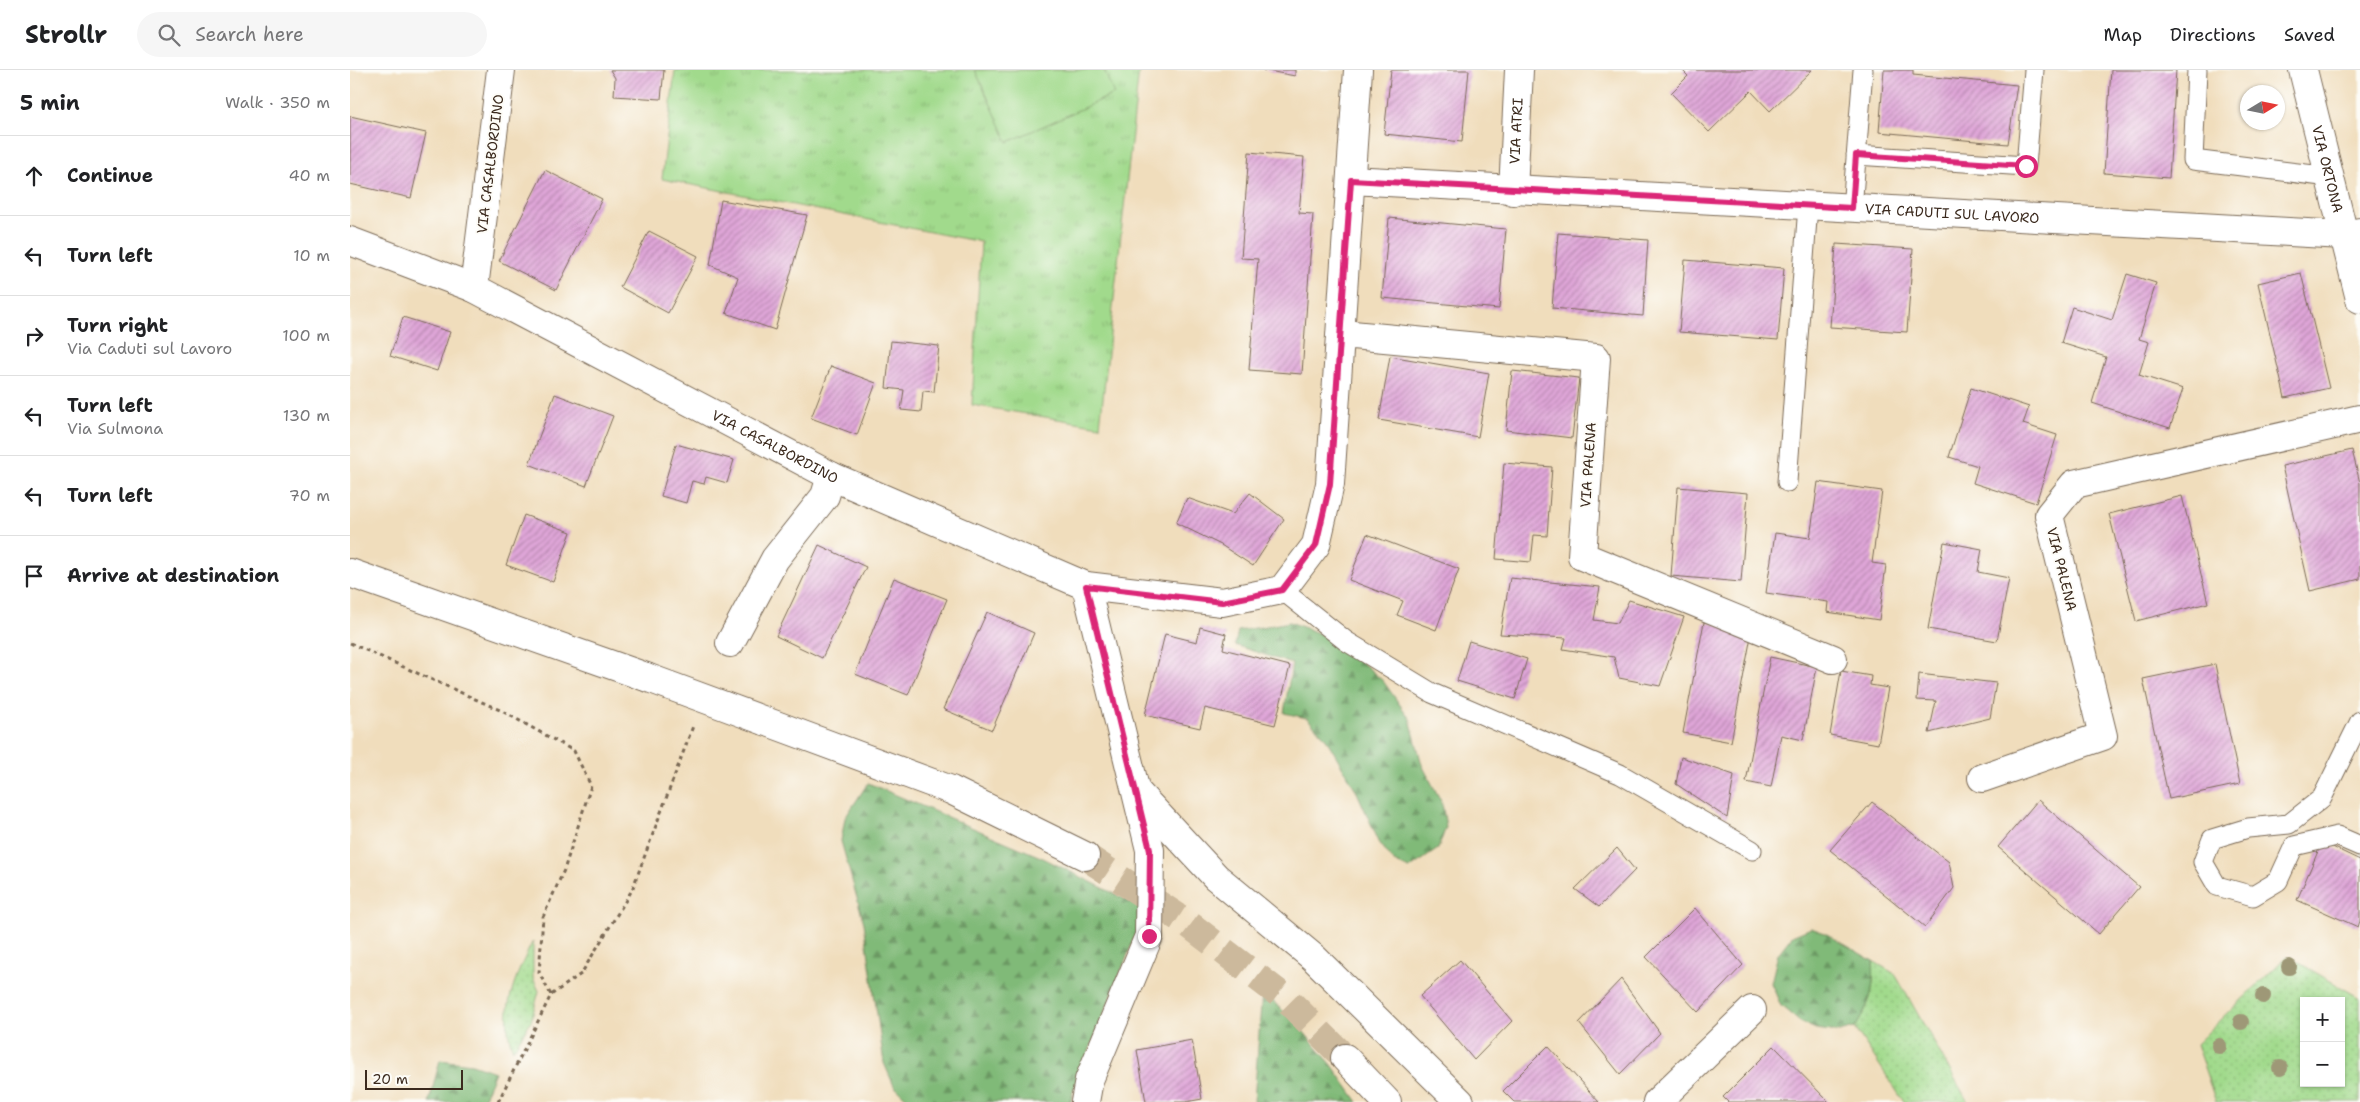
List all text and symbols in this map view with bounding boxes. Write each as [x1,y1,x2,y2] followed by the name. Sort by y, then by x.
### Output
[137,12,487,57] search box
[25,19,107,51] text: Strollr
[155,21,183,49] icon: search
[195,22,304,47] text: Search here
[2104,23,2142,47] text: Map
[2170,23,2256,47] text: Directions
[2284,23,2335,47] text: Saved
[2240,85,2285,130] north arrow
[20,89,80,117] text: 5 min
[225,92,330,113] text: Walk · 350 m
[473,93,507,235] street label: VIA CASALBORDINO
[1505,97,1527,165] street label: VIA ATRI
[2308,123,2347,215] street label: VIA ORTONA
[2015,155,2038,178] route start
[20,162,48,190] icon: ahead
[67,163,153,188] text: Continue
[288,165,330,186] text: 40 m
[1864,199,2040,227] street label: VIA CADUTI SUL LAVORO
[20,242,48,270] icon: left
[67,243,153,268] text: Turn left
[293,245,330,266] text: 10 m
[67,313,168,338] text: Turn right
[20,322,48,350] icon: right
[282,325,330,346] text: 100 m
[67,338,232,359] text: Via Caduti sul Lavoro
[67,393,153,418] text: Turn left
[20,402,48,430] icon: left
[283,405,330,426] text: 130 m
[709,406,841,487] street label: VIA CASALBORDINO
[67,418,163,439] text: Via Sulmona
[1576,422,1600,508] street label: VIA PALENA
[20,482,48,510] icon: left
[67,483,153,508] text: Turn left
[289,485,330,506] text: 70 m
[2043,525,2081,613] street label: VIA PALENA
[20,562,48,590] icon: arrive
[67,563,279,588] text: Arrive at destination
[1138,925,1161,948] route end
[2300,997,2345,1087] map controls
[2300,997,2345,1042] button: +
[2300,1042,2345,1087] button: −
[365,1067,462,1090] scale bar
[372,1070,408,1088] text: 20 m

